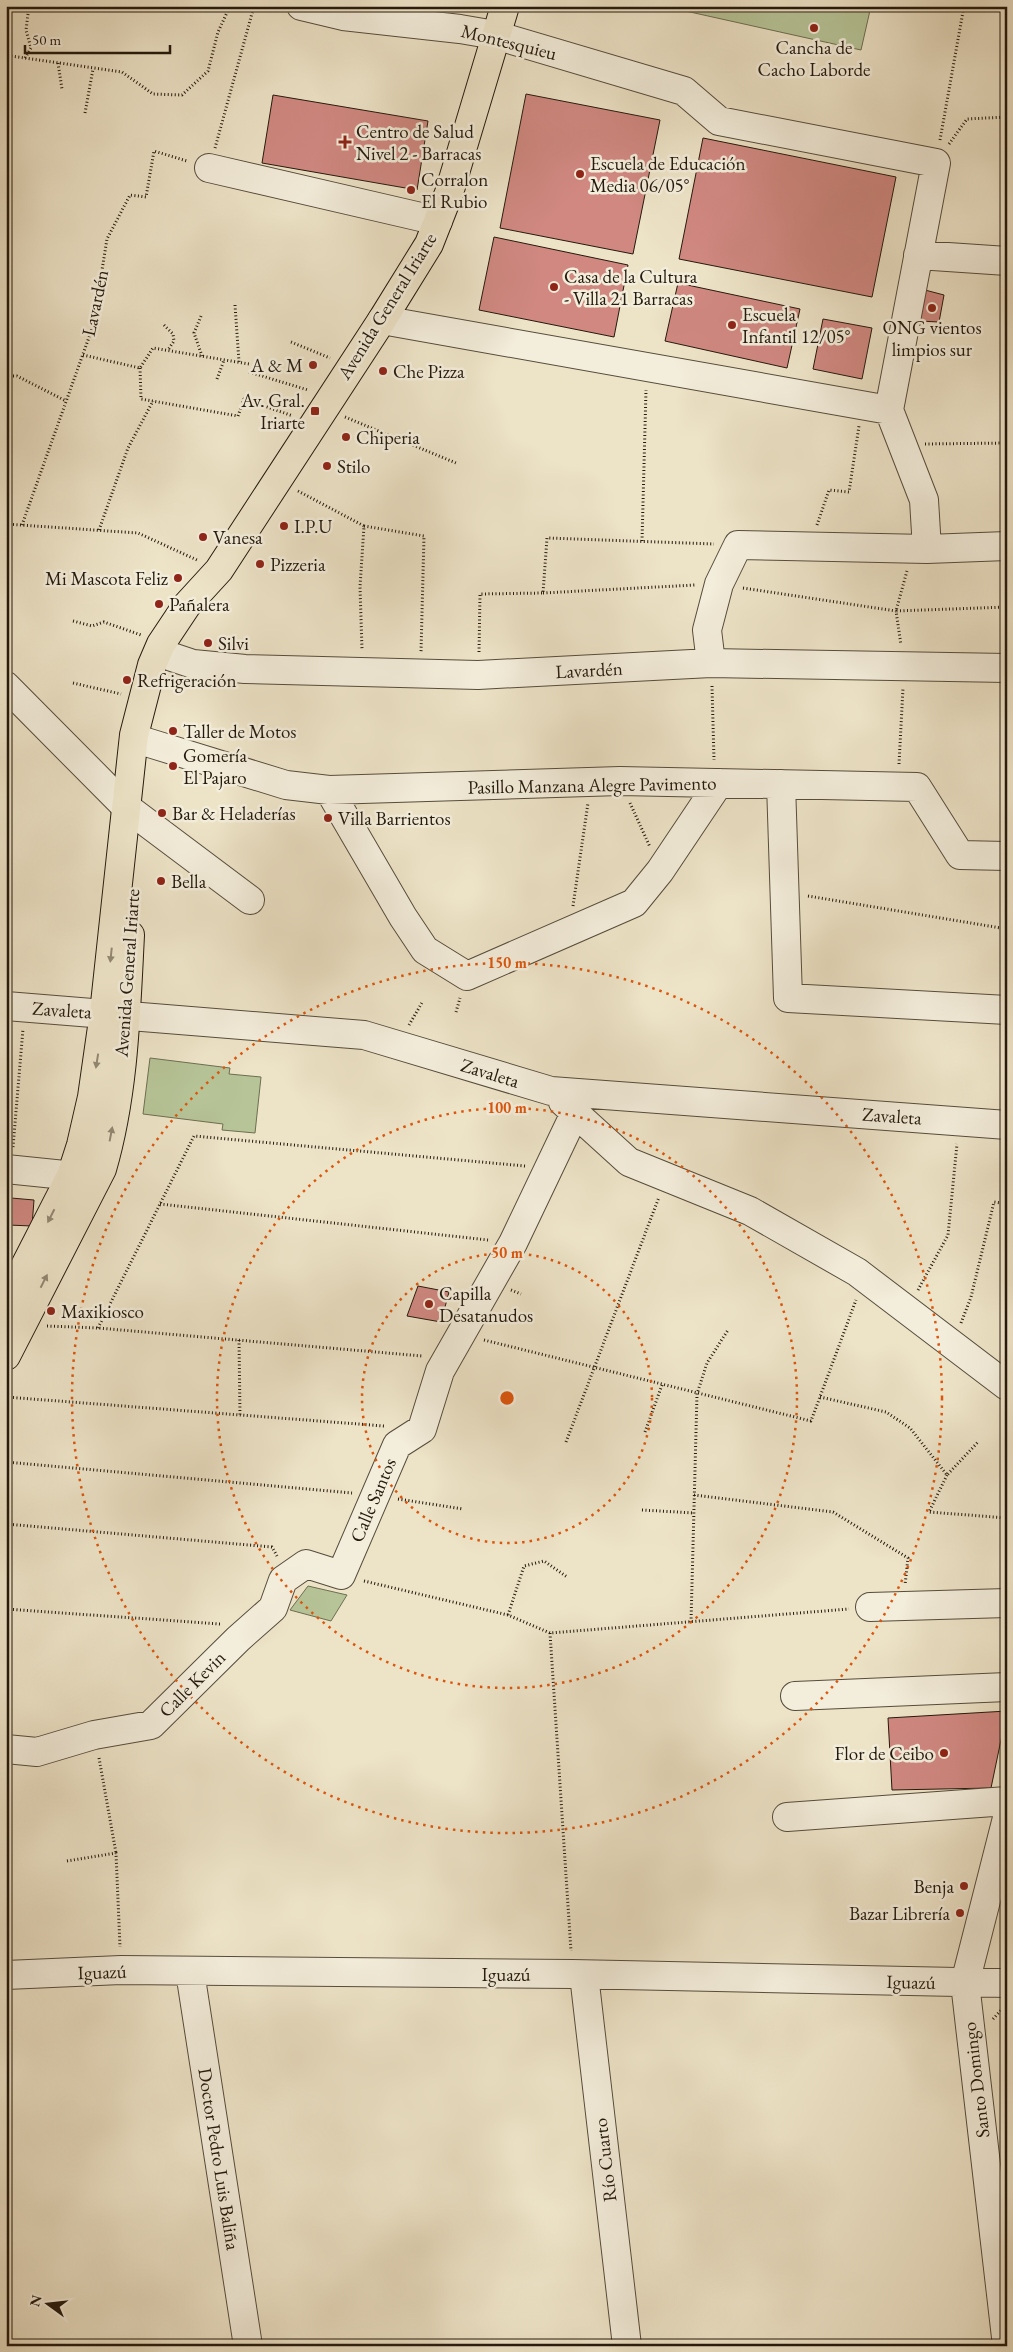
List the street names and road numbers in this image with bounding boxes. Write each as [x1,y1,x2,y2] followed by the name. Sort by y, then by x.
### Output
[459,18,559,66] street label: Montesquieu
[331,228,442,385] street label: Avenida General Iriarte
[76,267,114,339] street label: Lavardén
[555,656,623,684] street label: Lavardén
[467,770,717,800] street label: Pasillo Manzana Alegre Pavimento
[109,888,145,1059] street label: Avenida General Iriarte
[31,995,93,1025] street label: Zavaleta
[458,1052,523,1094] street label: Zavaleta
[861,1101,923,1131] street label: Zavaleta
[344,1454,402,1546] street label: Calle Santos
[153,1645,231,1723] street label: Calle Kevin
[77,1959,127,1985] street label: Iguazú
[481,1962,531,1987] street label: Iguazú
[886,1969,936,1995] street label: Iguazú
[956,2021,996,2139] street label: Santo Domingo
[192,2066,246,2252] street label: Doctor Pedro Luis Baliña
[587,2117,623,2203] street label: Río Cuarto

